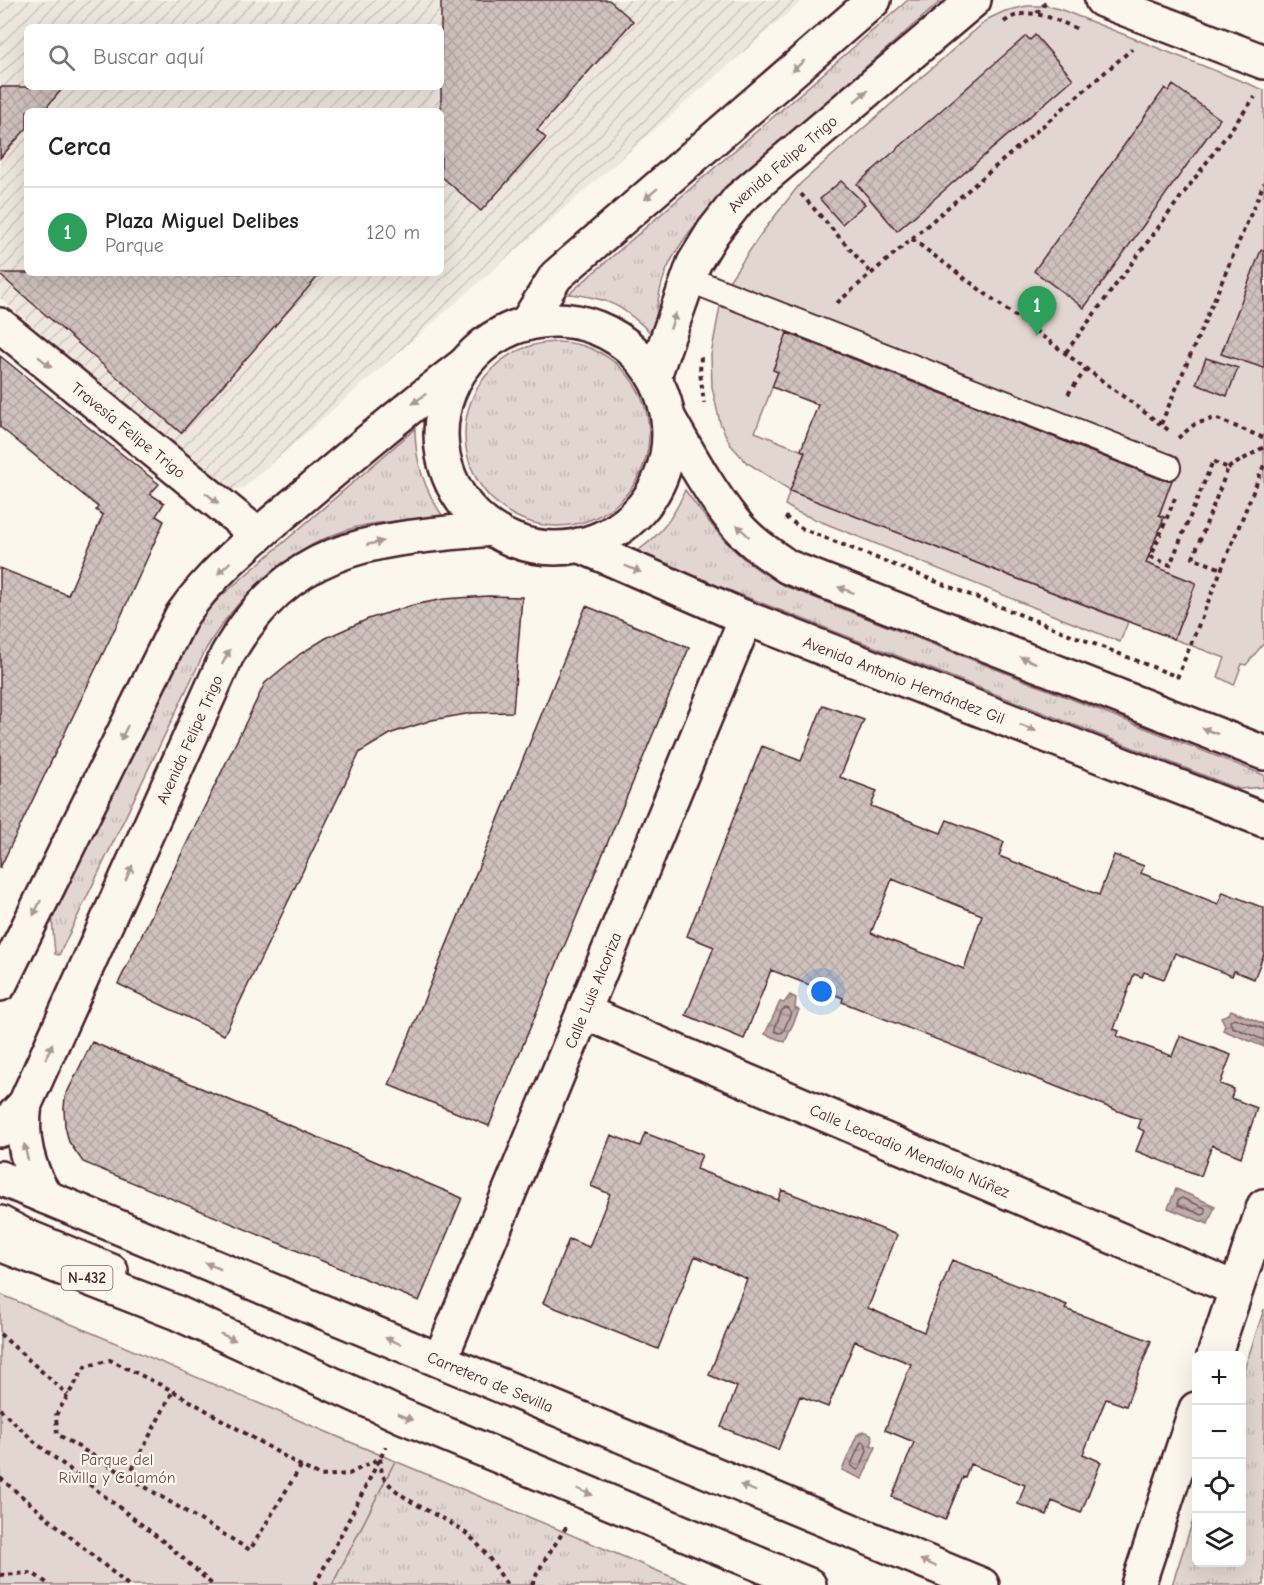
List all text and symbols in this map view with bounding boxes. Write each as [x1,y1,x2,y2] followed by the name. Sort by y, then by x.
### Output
[24,24,444,90] search box
[45,41,78,74] icon: search
[93,44,204,70] text: Buscar aquí
[791,59,806,72] one-way arrow
[853,89,869,102] one-way arrow
[724,112,841,216] street label: Avenida Felipe Trigo
[48,132,112,162] text: Cerca
[644,187,659,200] one-way arrow
[105,208,299,234] text: Plaza Miguel Delibes
[64,221,71,244] text: 1
[366,221,420,244] text: 120 m
[105,234,164,257] text: Parque
[1018,286,1056,336] pin: 1
[668,312,678,330] one-way arrow
[37,355,53,368] one-way arrow
[67,379,189,482] street label: Travesía Felipe Trigo
[411,393,427,405] one-way arrow
[205,492,220,504] one-way arrow
[735,524,750,538] one-way arrow
[366,537,385,547] one-way arrow
[216,561,231,575] one-way arrow
[624,564,642,574] one-way arrow
[837,584,855,594] one-way arrow
[800,633,1007,728] street label: Avenida Antonio Hernández Gil
[221,648,231,666] one-way arrow
[1019,655,1037,665] one-way arrow
[153,673,227,807] street label: Avenida Felipe Trigo
[1019,724,1037,733] one-way arrow
[119,725,129,742] one-way arrow
[1200,726,1218,736] one-way arrow
[124,864,133,881] one-way arrow
[33,899,43,917] one-way arrow
[561,930,625,1051] street label: Calle Luis Alcoriza
[807,977,836,1006] your location
[44,1041,54,1059] one-way arrow
[807,1101,1012,1202] street label: Calle Leocadio Mendiola Núñez
[21,1143,30,1162] one-way arrow
[204,1261,222,1271] one-way arrow
[62,1266,112,1290] road number: N-432
[219,1332,236,1341] one-way arrow
[384,1336,402,1346] one-way arrow
[424,1348,556,1416] street label: Carretera de Sevilla
[1192,1351,1246,1567] map controls
[1192,1351,1246,1405] button: +
[1192,1405,1246,1459] button: −
[397,1412,415,1422] one-way arrow
[59,1451,175,1487] park label: Parque del Rivilla y Calamón
[1192,1459,1246,1513] button: locate
[739,1483,757,1492] one-way arrow
[577,1487,595,1497] one-way arrow
[1192,1513,1246,1567] button: layers
[919,1558,937,1567] one-way arrow

